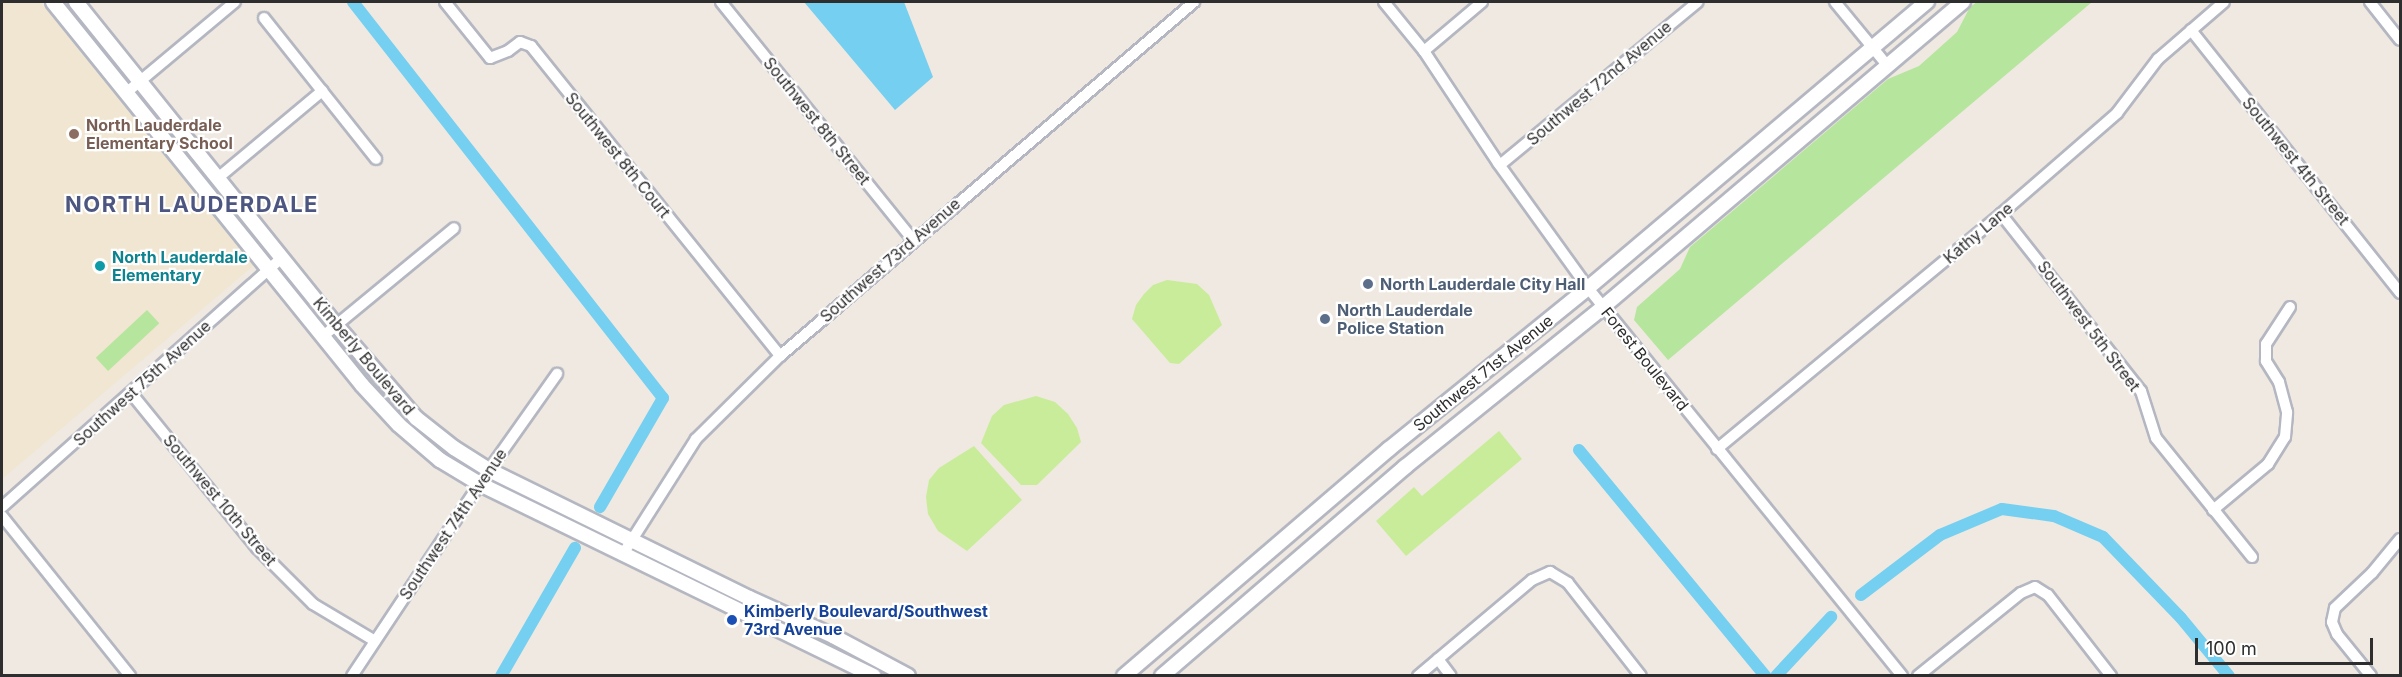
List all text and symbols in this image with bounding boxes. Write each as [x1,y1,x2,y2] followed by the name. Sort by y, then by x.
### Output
[1523,17,1675,149] street label: Southwest 72nd Avenue
[760,53,874,189] street label: Southwest 8th Street
[562,88,674,222] street label: Southwest 8th Court
[2239,93,2353,229] street label: Southwest 4th Street
[86,115,233,153] place label: North Lauderdale Elementary School
[67,127,81,141] marker: North Lauderdale Elementary School
[65,192,319,218] district label: NORTH LAUDERDALE
[816,194,964,326] street label: Southwest 73rd Avenue
[1939,198,2017,268] street label: Kathy Lane
[112,247,248,285] place label: North Lauderdale Elementary
[2034,257,2144,395] street label: Southwest 5th Street
[93,259,107,273] marker: North Lauderdale Elementary
[1380,274,1585,294] place label: North Lauderdale City Hall
[1361,277,1375,291] marker: North Lauderdale City Hall
[309,293,419,419] street label: Kimberly Boulevard
[1337,300,1473,338] place label: North Lauderdale Police Station
[1597,303,1693,415] street label: Forest Boulevard
[1409,311,1557,435] street label: Southwest 71st Avenue
[1318,312,1332,326] marker: North Lauderdale Police Station
[69,316,215,450] street label: Southwest 75th Avenue
[159,430,281,570] street label: Southwest 10th Street
[395,445,511,603] street label: Southwest 74th Avenue
[744,601,988,639] place label: Kimberly Boulevard/Southwest 73rd Avenue
[725,613,739,627] marker: Kimberly Boulevard/Southwest 73rd Avenue
[2198,626,2376,664] scale bar
[2206,638,2257,659] text: 100 m

